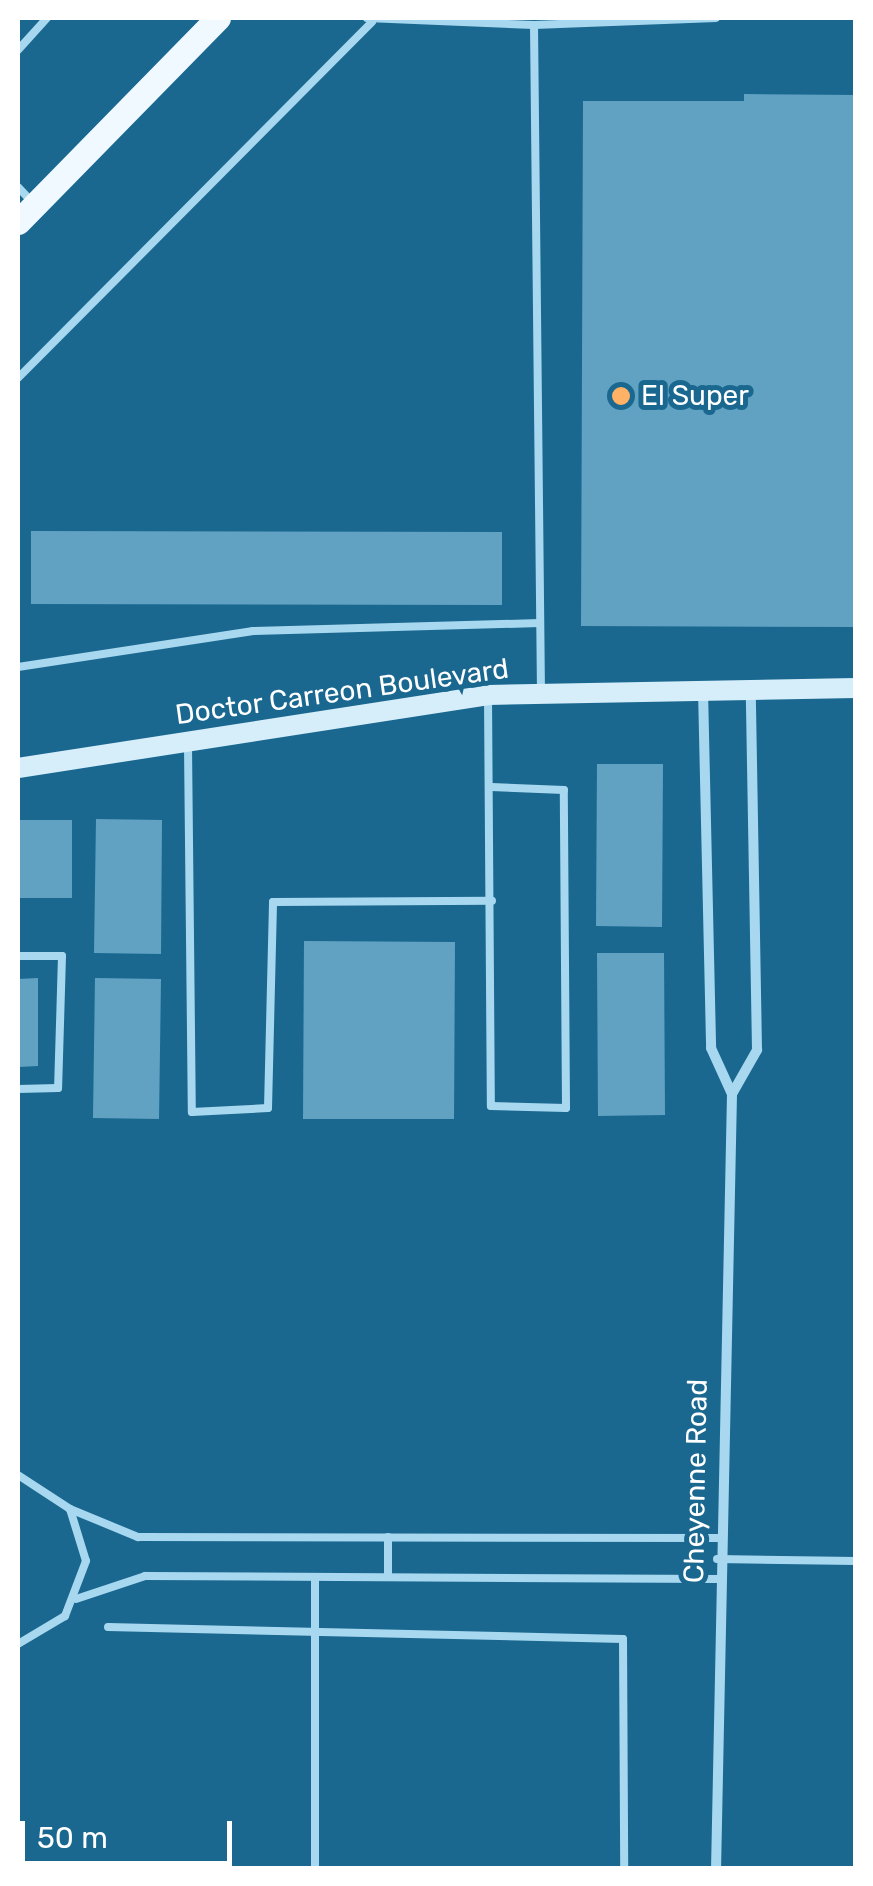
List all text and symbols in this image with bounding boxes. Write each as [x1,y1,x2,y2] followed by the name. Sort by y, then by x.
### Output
[641,379,749,413] place label: El Super
[610,385,632,407] marker: El Super
[173,652,511,732] street label: Doctor Carreon Boulevard
[677,1379,715,1583] street label: Cheyenne Road
[25,1801,238,1863] scale bar
[37,1820,108,1856] text: 50 m

